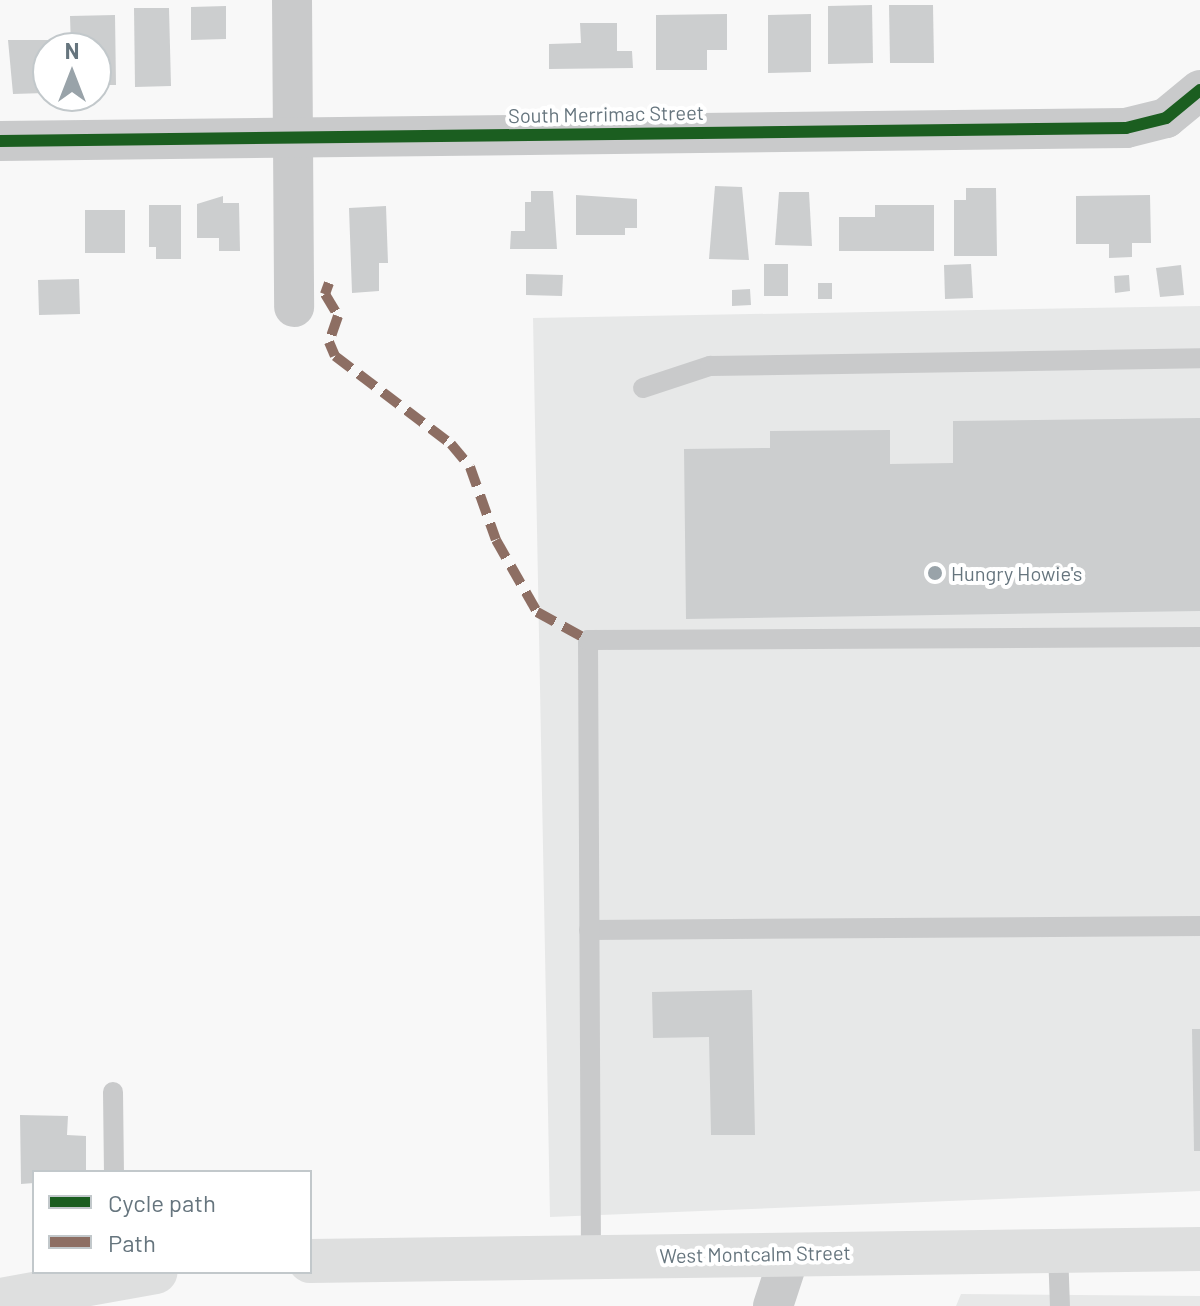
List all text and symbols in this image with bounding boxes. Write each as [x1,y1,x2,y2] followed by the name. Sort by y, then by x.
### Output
[32,32,112,112] north arrow
[65,37,79,63] text: N
[508,100,704,128] street label: South Merrimac Street
[951,561,1082,585] place label: Hungry Howie's
[926,564,944,582] marker: Hungry Howie's
[32,1170,312,1274] legend
[108,1188,216,1217] text: Cycle path
[108,1228,156,1257] text: Path
[659,1240,851,1268] street label: West Montcalm Street

